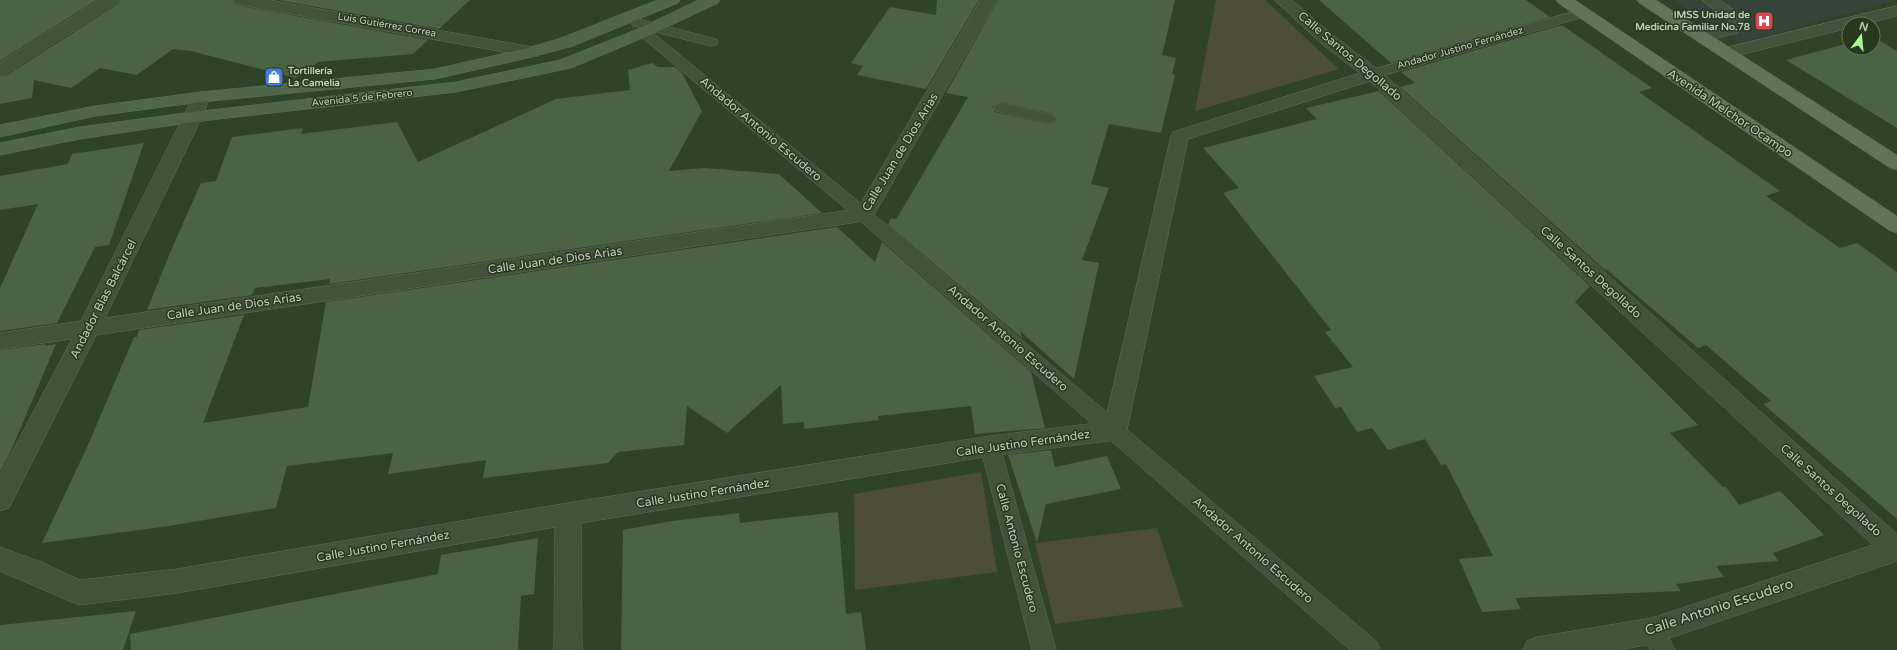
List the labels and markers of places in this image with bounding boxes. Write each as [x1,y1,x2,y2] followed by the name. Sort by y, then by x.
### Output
[1635,9,1751,33] place label: IMSS Unidad de Medicina Familiar No.78
[1753,10,1775,32] hospital icon: IMSS Unidad de Medicina Familiar No.78
[287,65,340,89] place label: Tortillería La Camelia
[263,66,285,88] shop icon: Tortillería La Camelia

